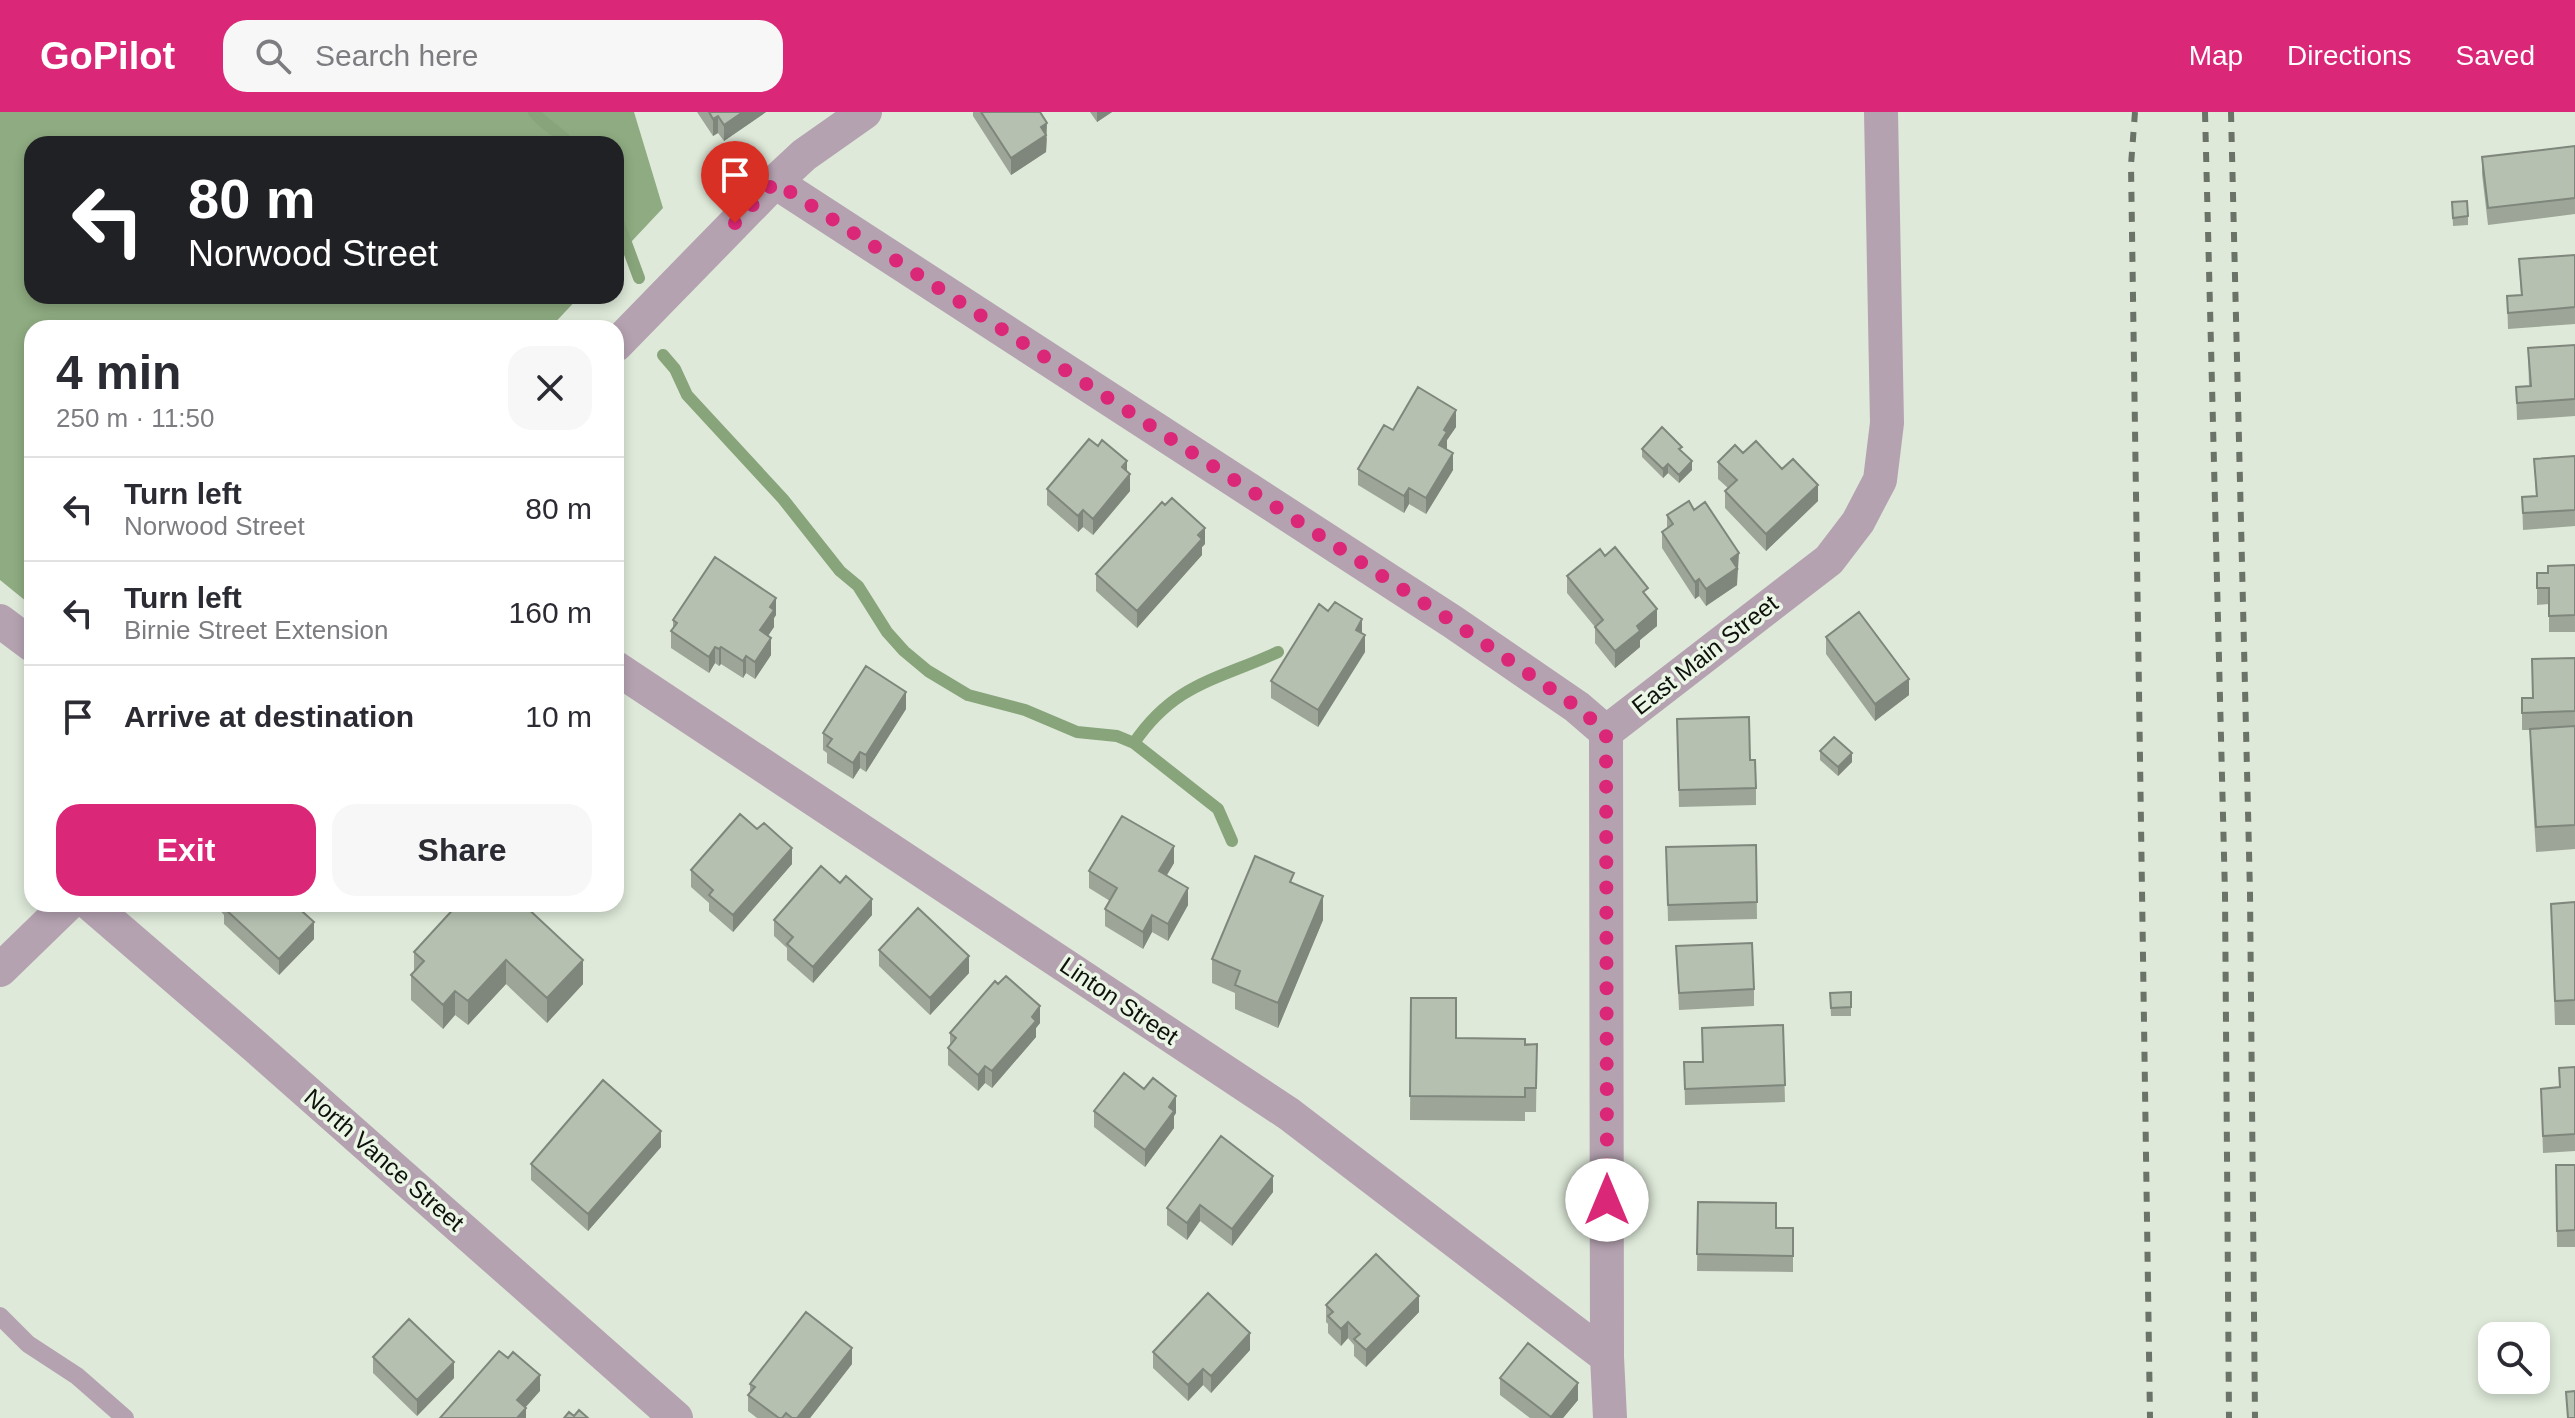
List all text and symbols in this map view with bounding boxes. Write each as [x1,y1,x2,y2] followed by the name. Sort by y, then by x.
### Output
[223,20,783,92] search box
[251,34,295,78] icon: search
[40,35,175,77] text: GoPilot
[315,39,479,72] text: Search here
[2189,40,2243,71] text: Map
[2287,40,2412,71] text: Directions
[2456,40,2535,71] text: Saved
[701,141,769,223] pin
[713,153,757,197] icon: arrive
[188,167,316,230] text: 80 m
[56,168,160,272] icon: left
[188,233,438,274] text: Norwood Street
[56,346,181,399] text: 4 min
[508,346,592,430] button: close
[56,403,215,433] text: 250 m · 11:50
[124,477,242,510] text: Turn left
[56,487,100,531] icon: left
[525,492,592,525] text: 80 m
[124,511,305,541] text: Norwood Street
[124,581,242,614] text: Turn left
[1626,589,1783,720] street label: East Main Street
[56,591,100,635] icon: left
[509,596,592,629] text: 160 m
[124,615,388,645] text: Birnie Street Extension
[56,695,100,739] icon: arrive
[124,700,414,733] text: Arrive at destination
[525,700,592,733] text: 10 m
[56,804,316,896] button: Exit
[332,804,592,896] button: Share
[1055,951,1184,1050] street label: Linton Street
[299,1083,470,1236] street label: North Vance Street
[1565,1158,1649,1242] position arrow
[2478,1322,2550,1394] map controls
[2478,1322,2550,1394] button: search

